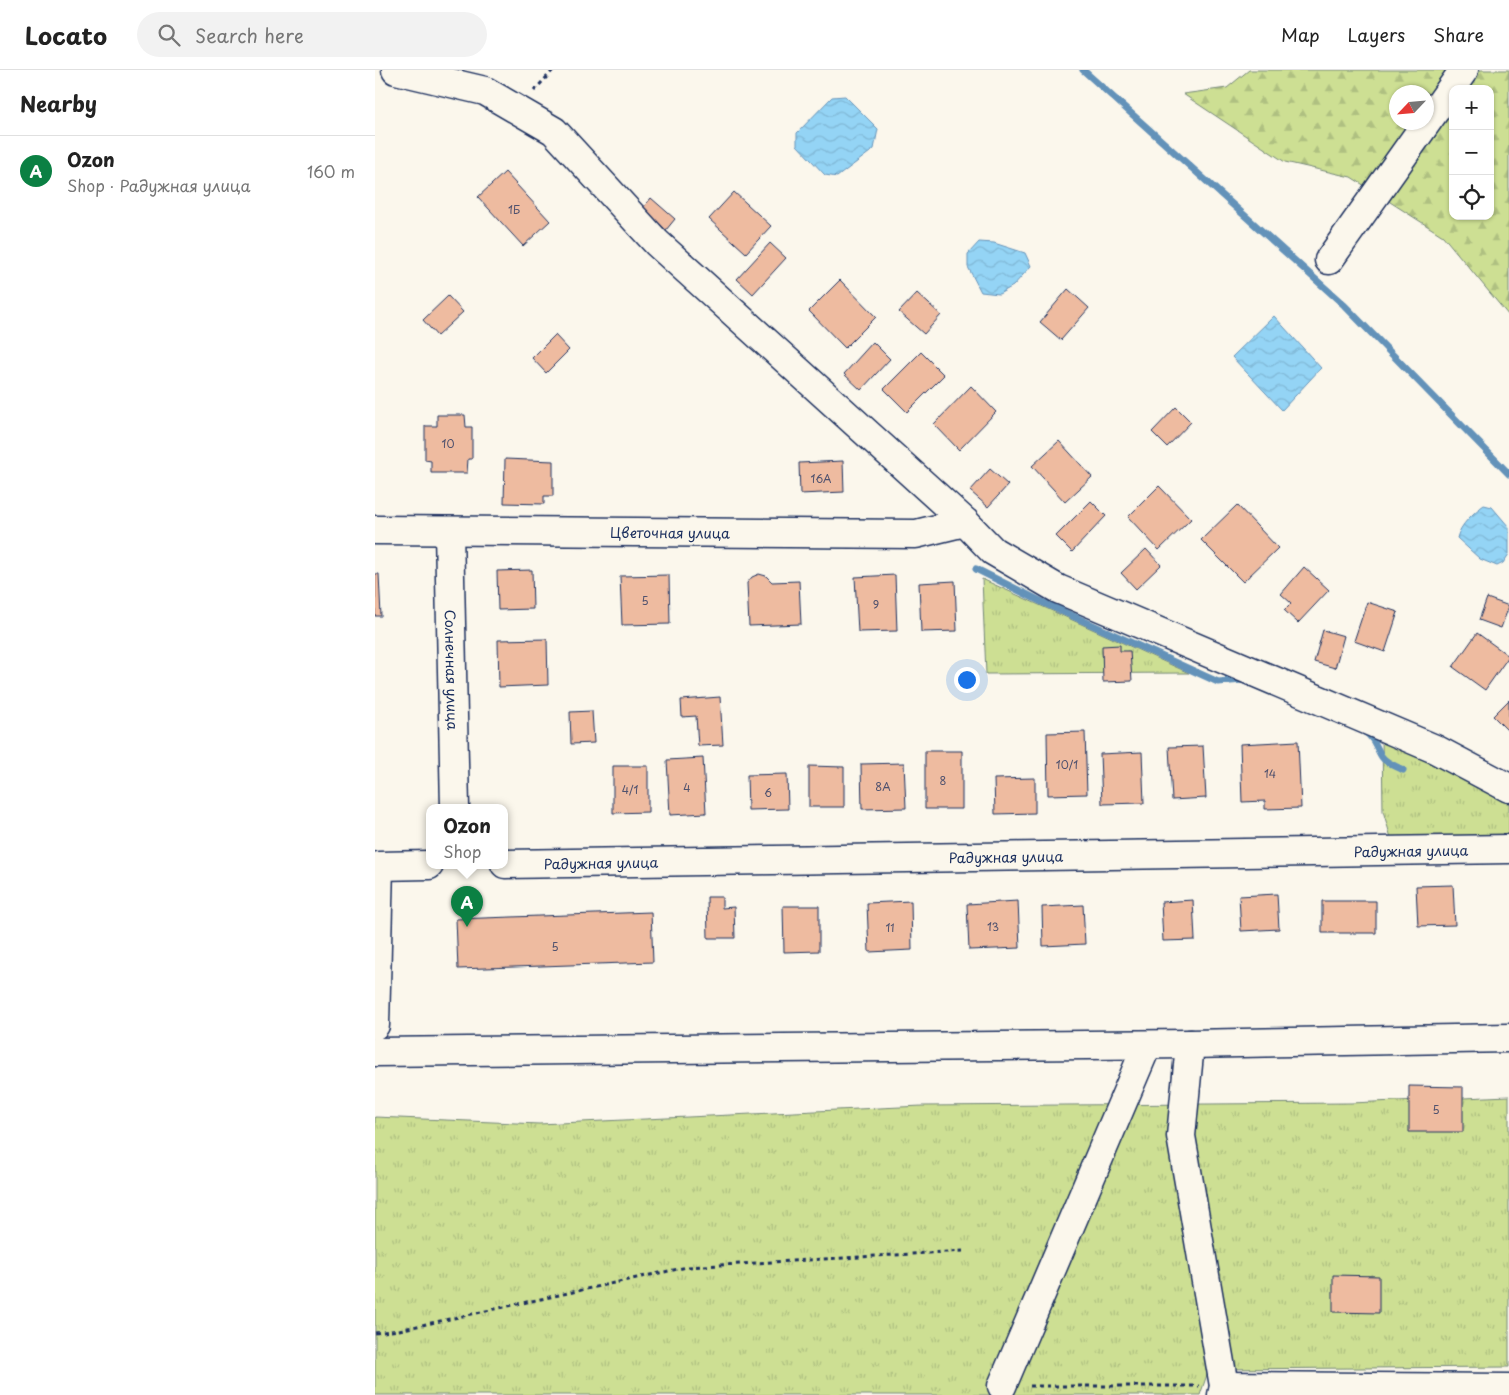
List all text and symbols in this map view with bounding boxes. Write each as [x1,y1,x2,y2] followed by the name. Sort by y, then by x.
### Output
[137,12,487,57] search box
[25,17,107,53] text: Locato
[155,21,183,49] icon: search
[195,21,304,49] text: Search here
[1281,21,1320,48] text: Map
[1348,21,1405,48] text: Layers
[1433,21,1484,48] text: Share
[1389,85,1434,130] north arrow
[1449,85,1494,220] map controls
[1449,85,1494,130] button: +
[20,87,97,119] text: Nearby
[1449,130,1494,175] button: −
[67,145,115,173] text: Ozon
[30,159,42,183] text: A
[307,159,355,183] text: 160 m
[67,173,251,197] text: Shop · Радужная улица
[1449,175,1494,220] button: locate
[508,201,520,218] house number: 1Б
[442,435,454,452] house number: 10
[810,470,832,487] house number: 16А
[610,521,730,543] street label: Цветочная улица
[641,592,649,609] house number: 5
[873,596,879,613] house number: 9
[440,609,464,731] street label: Солнечная улица
[954,667,980,693] your location
[1056,756,1078,773] house number: 10/1
[1264,765,1276,782] house number: 14
[940,772,947,789] house number: 8
[875,778,891,795] house number: 8А
[683,779,691,796] house number: 4
[622,781,638,798] house number: 4/1
[764,784,772,801] house number: 6
[426,804,508,869] popup
[443,811,491,839] text: Ozon
[443,839,481,863] text: Shop
[1353,839,1469,862] street label: Радужная улица
[948,845,1064,868] street label: Радужная улица
[543,851,659,874] street label: Радужная улица
[451,886,483,927] pin: A
[987,918,999,935] house number: 13
[885,919,895,936] house number: 11
[551,938,559,955] house number: 5
[1432,1101,1440,1118] house number: 5

